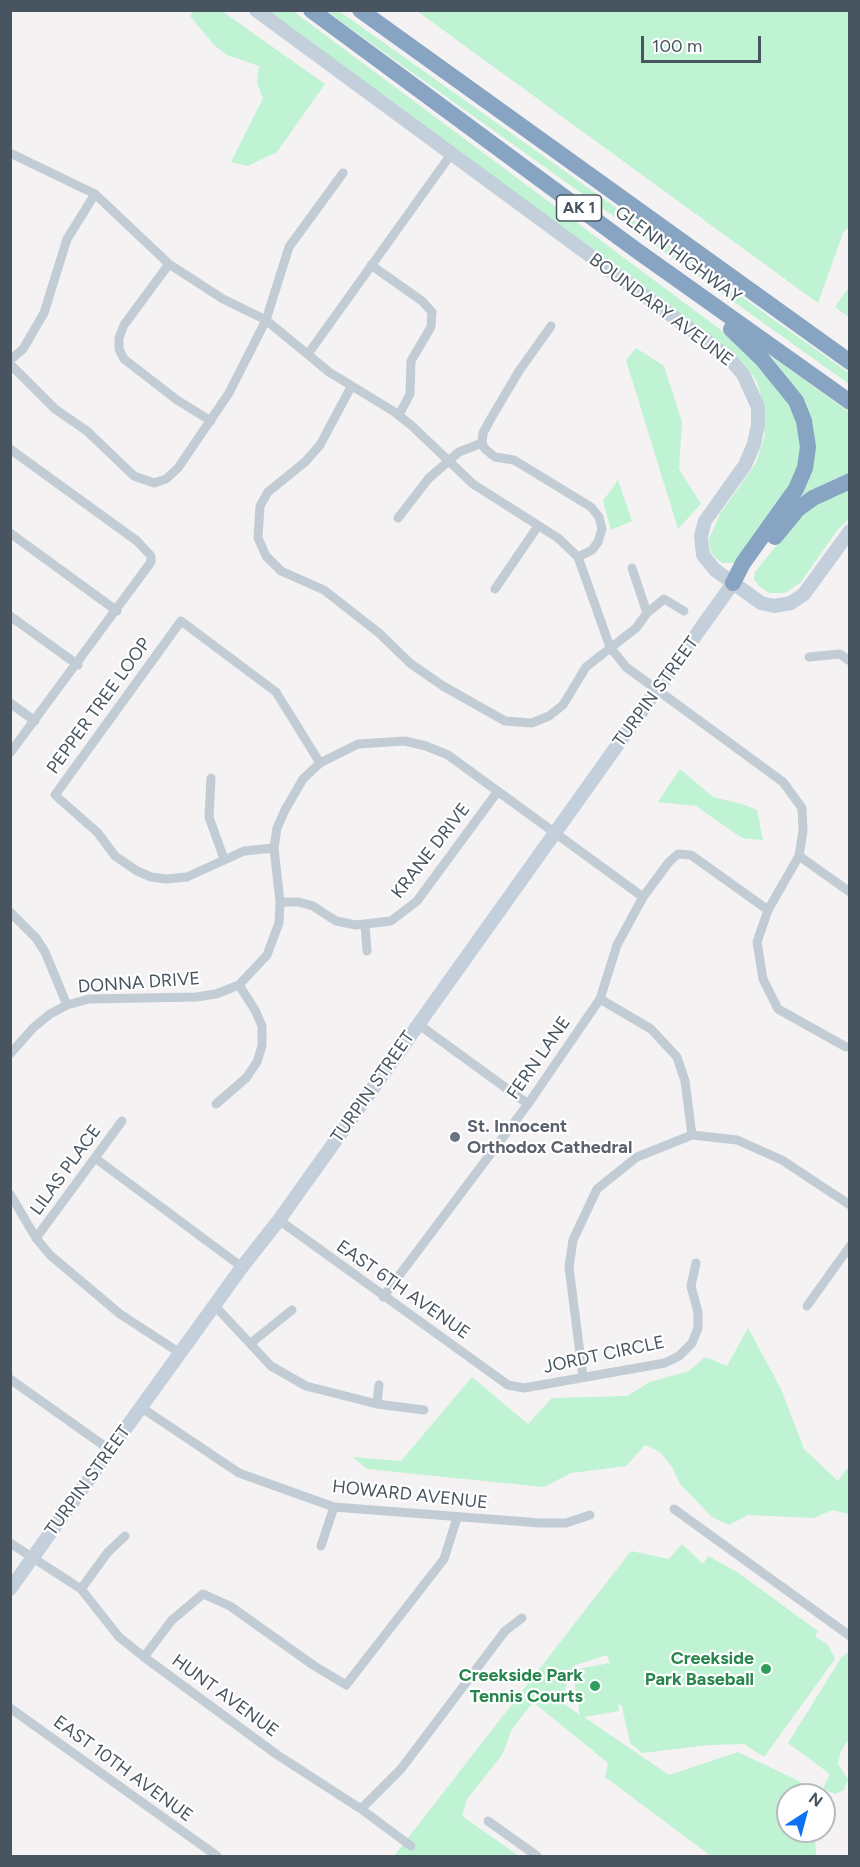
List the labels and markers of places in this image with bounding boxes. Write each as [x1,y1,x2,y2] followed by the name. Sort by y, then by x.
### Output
[467,1116,632,1158] place label: St. Innocent Orthodox Cathedral
[448,1130,462,1144] marker: St. Innocent Orthodox Cathedral
[645,1648,754,1690] place label: Creekside Park Baseball
[759,1662,773,1676] marker: Creekside Park Baseball
[459,1665,583,1708] place label: Creekside Park Tennis Courts
[588,1679,602,1693] marker: Creekside Park Tennis Courts

